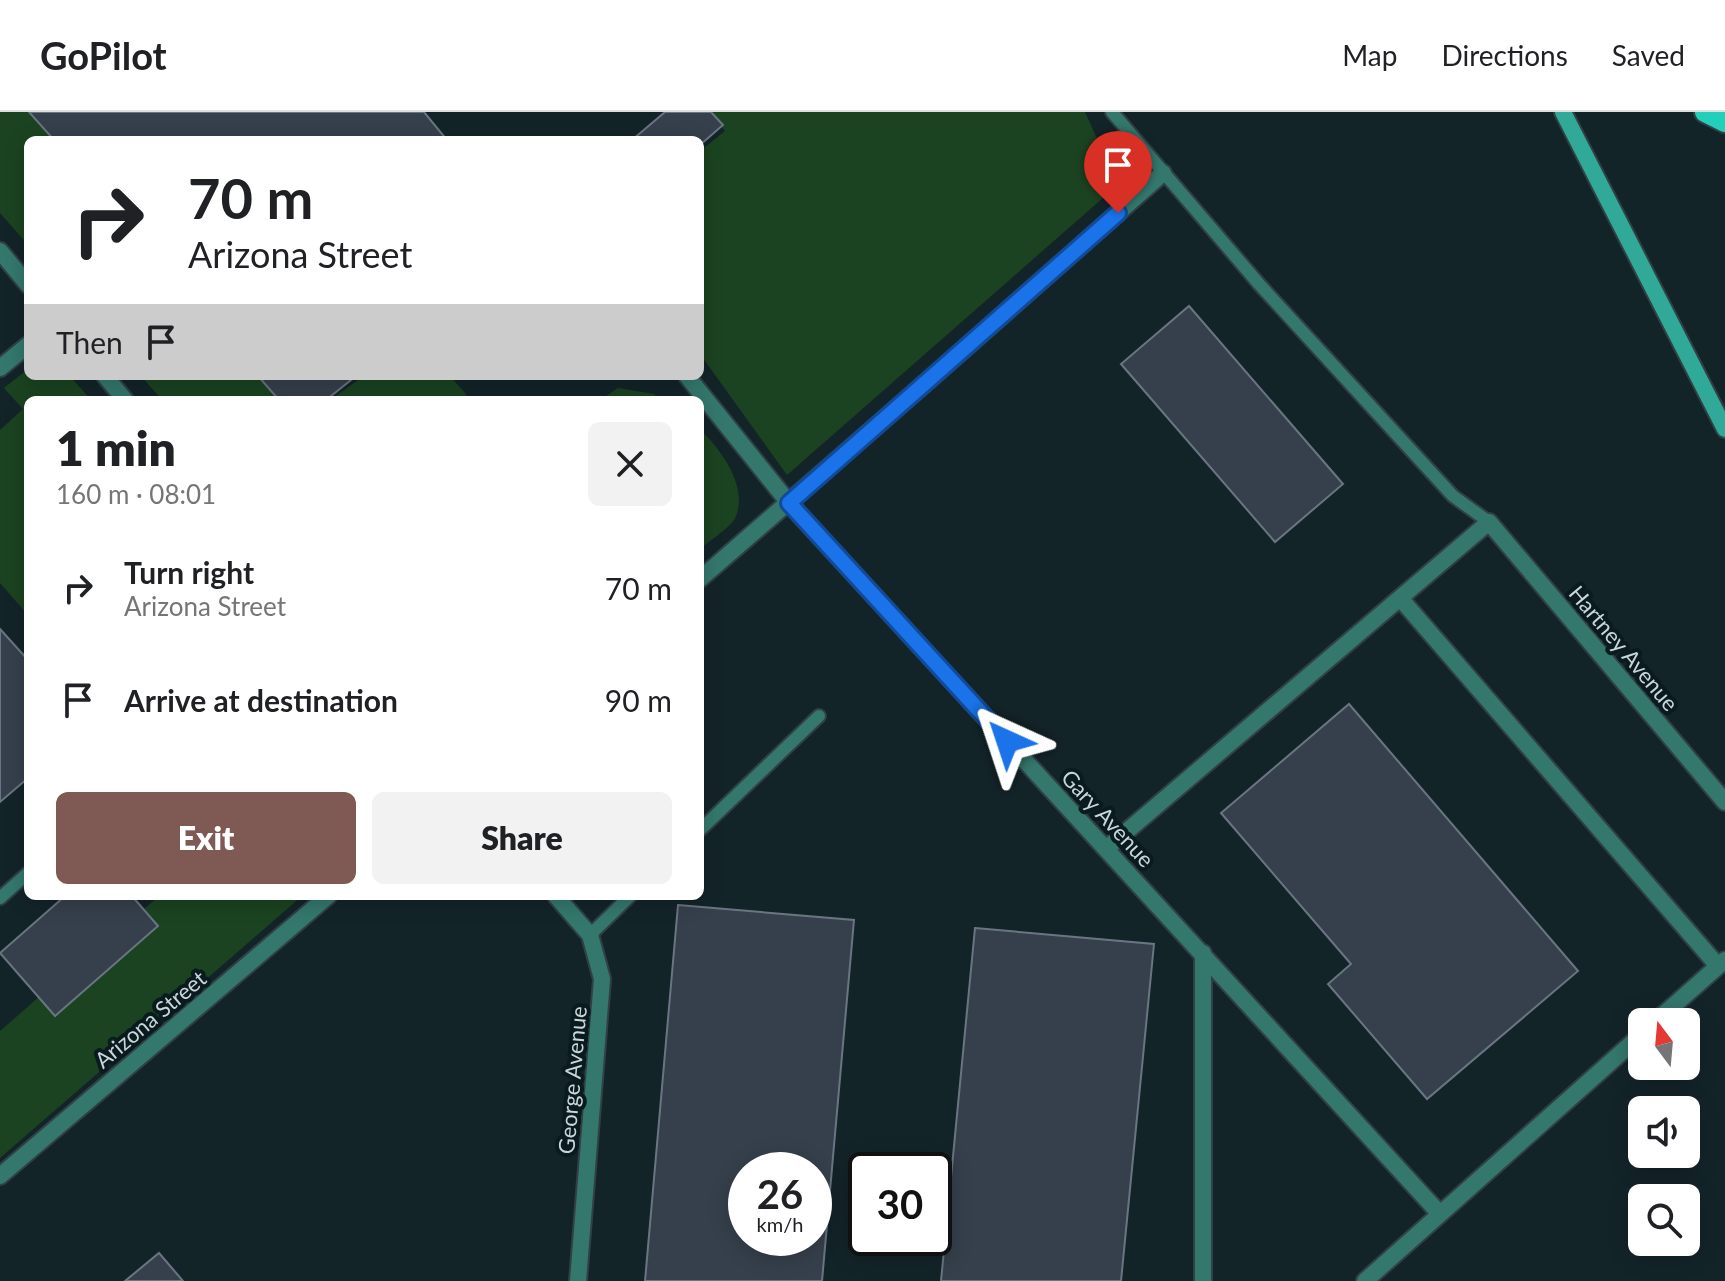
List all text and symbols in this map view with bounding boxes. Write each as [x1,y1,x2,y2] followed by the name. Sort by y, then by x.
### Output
[40,32,167,78] text: GoPilot
[1342,38,1397,72] text: Map
[1441,38,1568,72] text: Directions
[1612,38,1685,72] text: Saved
[1084,131,1152,213] pin
[1096,143,1140,187] icon: arrive
[188,164,313,231] text: 70 m
[56,168,160,272] icon: right
[188,232,412,276] text: Arizona Street
[139,320,183,364] icon: arrive
[56,324,123,360] text: Then
[56,419,176,476] text: 1 min
[588,422,672,506] button: close
[56,478,216,510] text: 160 m · 08:01
[124,554,254,590] text: Turn right
[56,566,100,610] icon: right
[605,570,672,606] text: 70 m
[1564,580,1684,716] street label: Hartney Avenue
[124,590,286,622] text: Arizona Street
[56,678,100,722] icon: arrive
[124,682,398,718] text: Arrive at destination
[605,682,672,718] text: 90 m
[965,699,1049,783] position arrow
[1056,764,1160,872] street label: Gary Avenue
[56,792,356,884] button: Exit
[372,792,672,884] button: Share
[89,965,211,1073] street label: Arizona Street
[552,1005,592,1155] street label: George Avenue
[1628,1008,1700,1080] north arrow
[1628,1008,1700,1256] map controls
[1628,1096,1700,1168] button: sound
[848,1152,952,1256] speed limit sign: 30
[757,1170,803,1218] text: 26
[1628,1184,1700,1256] button: search
[757,1212,803,1236] text: km/h

